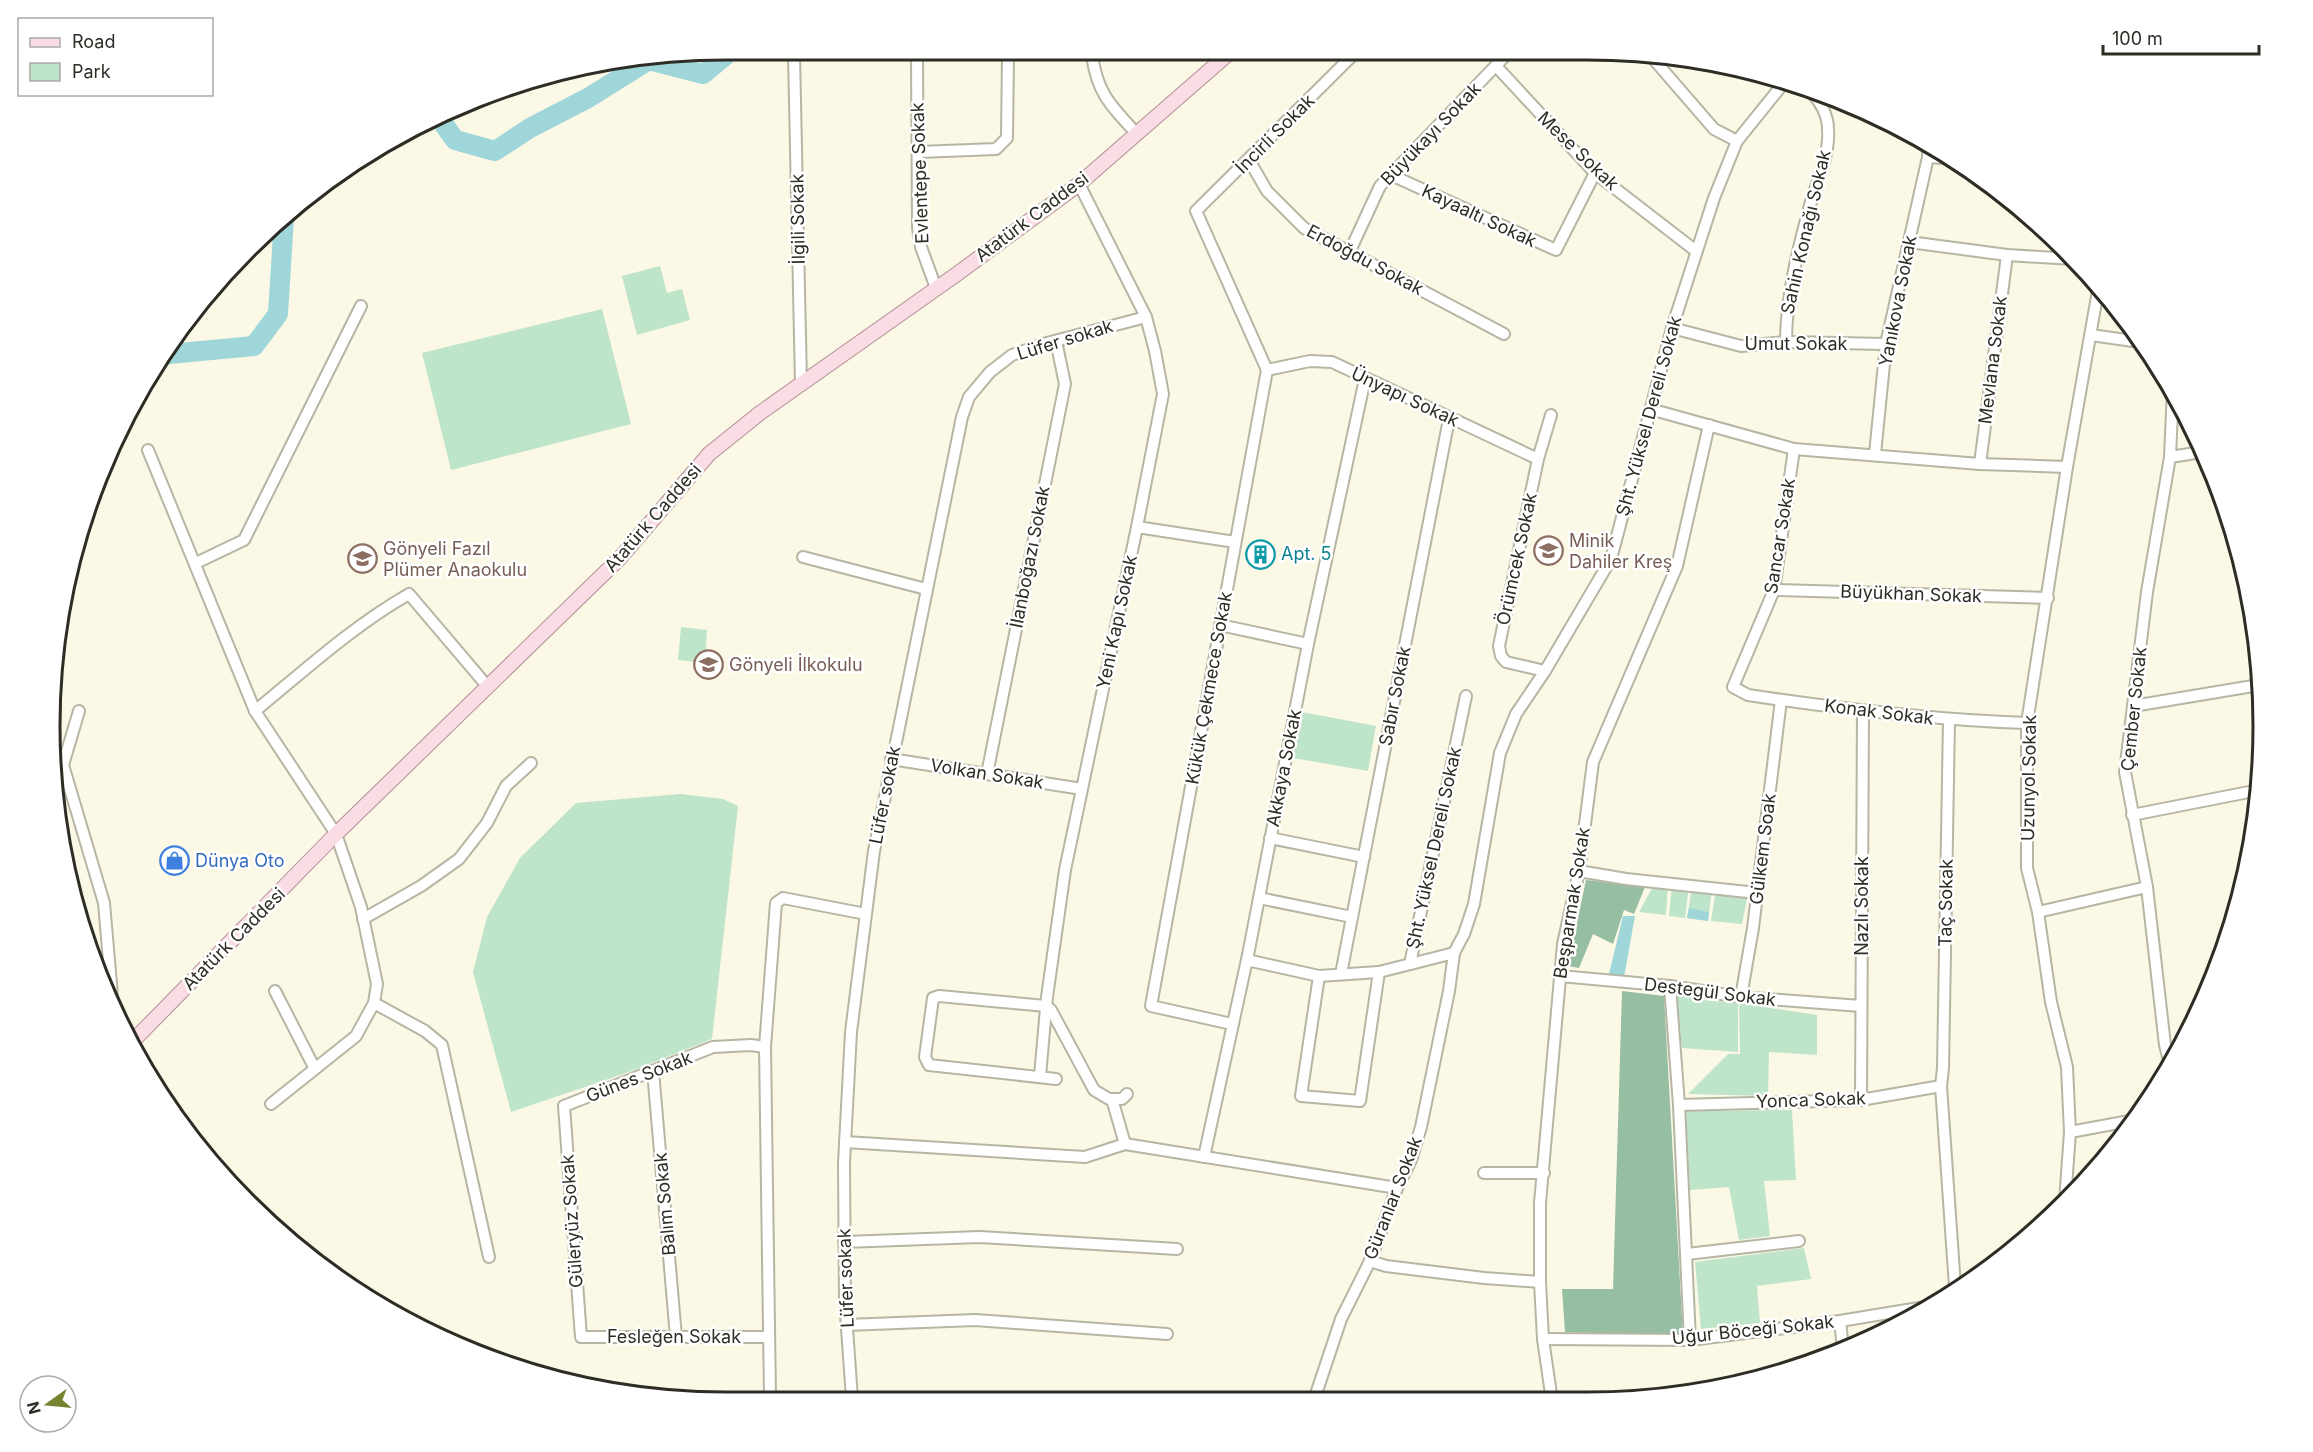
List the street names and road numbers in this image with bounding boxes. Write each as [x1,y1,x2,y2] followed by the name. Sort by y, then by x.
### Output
[1376,78,1485,189] street label: Büyükayı Sokak
[1230,89,1319,178] street label: İncirli Sokak
[907,102,932,244] street label: Evlentepe Sokak
[1534,107,1623,194] street label: Mese Sokak
[1776,148,1835,316] street label: Sahin Konağı Sokak
[971,167,1092,266] street label: Atatürk Caddesi
[785,173,809,264] street label: İlgili Sokak
[1418,180,1540,251] street label: Kayaaltı Sokak
[1303,220,1427,299] street label: Erdoğdu Sokak
[1874,233,1921,368] street label: Yanıkova Sokak
[1974,294,2011,425] street label: Mevlana Sokak
[1612,313,1685,518] street label: Şht. Yüksel Dereli Sokak
[1014,315,1116,364] street label: Lüfer sokak
[1745,333,1848,354] street label: Umut Sokak
[1348,361,1463,431] street label: Ünyapı Sokak
[600,459,705,576] street label: Atatürk Caddesi
[1760,476,1799,595] street label: Sancar Sokak
[1004,484,1054,630] street label: İlanboğazı Sokak
[1491,490,1541,627] street label: Örümcek Sokak
[1092,553,1141,691] street label: Yeni Kapı Sokak
[1840,581,1982,606] street label: Büyükhan Sokak
[1181,590,1236,786] street label: Kükük Çekmece Sokak
[1375,644,1414,748] street label: Sabır Sokak
[2117,646,2150,772] street label: Çember Sokak
[1823,694,1935,729] street label: Konak Sokak
[1262,707,1305,829] street label: Akkaya Sokak
[2017,714,2040,841] street label: Uzunyol Sokak
[865,744,904,846] street label: Lüfer sokak
[1402,745,1465,951] street label: Şht. Yüksel Dereli Sokak
[929,754,1045,793] street label: Volkan Sokak
[1745,792,1780,906] street label: Gülkem Soak
[1549,826,1594,980] street label: Beşparmak Sokak
[1851,856,1872,956] street label: Nazlı Sokak
[1934,859,1957,947] street label: Taç Sokak
[178,883,289,994] street label: Atatürk Caddesi
[1643,973,1777,1010] street label: Destegül Sokak
[583,1047,695,1106] street label: Günes Sokak
[1756,1087,1866,1112] street label: Yonca Sokak
[1359,1133,1426,1262] street label: Güranlar Sokak
[650,1151,679,1257] street label: Balım Sokak
[556,1153,587,1289] street label: Güleryüz Sokak
[833,1228,858,1328] street label: Lüfer sokak
[1671,1311,1835,1348] street label: Uğur Böceği Sokak
[607,1326,741,1347] street label: Fesleğen Sokak

